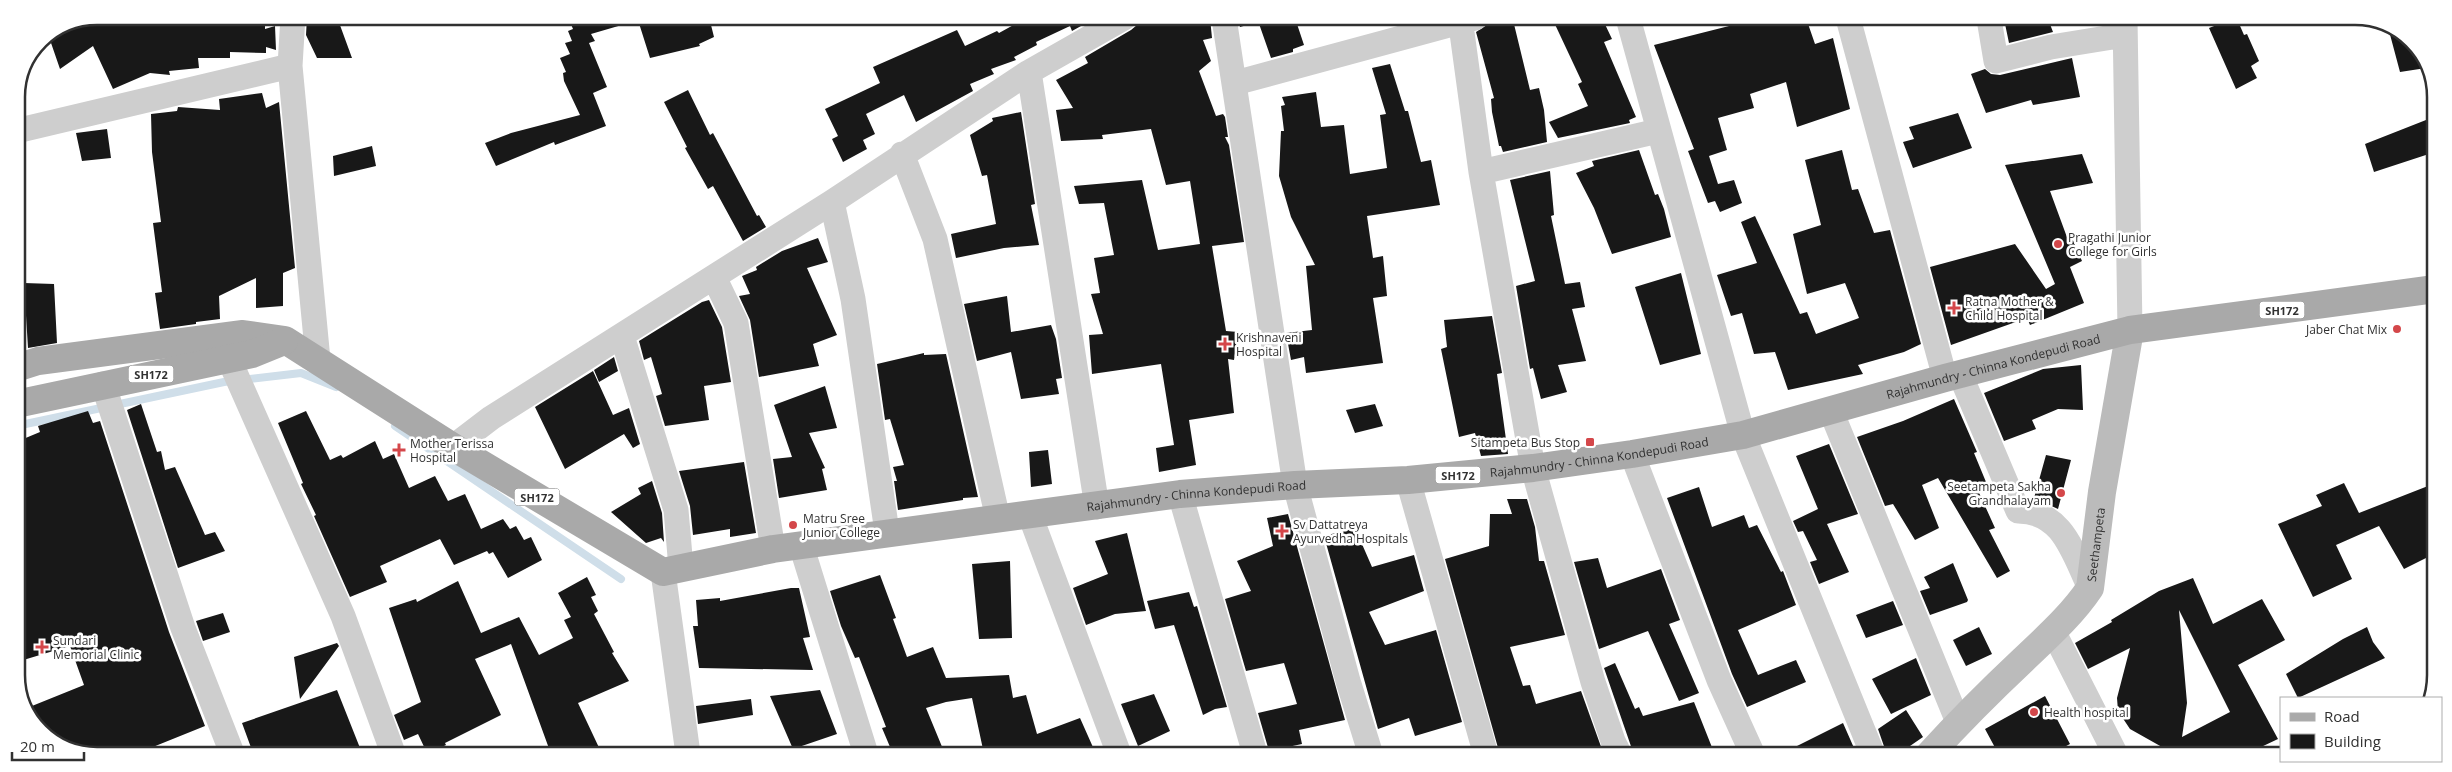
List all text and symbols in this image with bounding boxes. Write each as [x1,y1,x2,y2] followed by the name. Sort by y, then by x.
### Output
[2068,229,2157,260] place label: Pragathi Junior College for Girls
[2052,238,2064,250] marker: Pragathi Junior College for Girls
[1965,293,2054,324] place label: Ratna Mother & Child Hospital
[1947,301,1961,315] marker: Ratna Mother & Child Hospital
[2260,302,2304,318] road number: SH172
[2305,321,2388,338] place label: Jaber Chat Mix
[2391,323,2403,335] marker: Jaber Chat Mix
[1236,329,1302,360] place label: Krishnaveni Hospital
[1884,330,2102,403] street label: Rajahmundry - Chinna Kondepudi Road
[1218,337,1232,351] marker: Krishnaveni Hospital
[128,366,174,382] road number: SH172
[1489,433,1710,481] street label: Rajahmundry - Chinna Kondepudi Road
[1471,434,1580,451] place label: Sitampeta Bus Stop
[410,435,494,466] place label: Mother Terissa Hospital
[1584,436,1596,448] marker: Sitampeta Bus Stop
[392,443,406,457] marker: Mother Terissa Hospital
[1436,466,1480,484] road number: SH172
[1085,476,1306,515] street label: Rajahmundry - Chinna Kondepudi Road
[1947,478,2051,509] place label: Seetampeta Sakha Grandhalayam
[2055,487,2067,499] marker: Seetampeta Sakha Grandhalayam
[514,488,560,506] road number: SH172
[2082,507,2108,583] street label: Seethampeta
[802,510,880,541] place label: Matru Sree Junior College
[1293,516,1408,547] place label: Sv Dattatreya Ayurvedha Hospitals
[787,519,799,531] marker: Matru Sree Junior College
[1275,524,1289,538] marker: Sv Dattatreya Ayurvedha Hospitals
[53,632,140,663] place label: Sundari Memorial Clinic
[35,640,49,654] marker: Sundari Memorial Clinic
[2280,697,2442,762] legend
[2044,704,2129,721] place label: Health hospital
[2028,706,2040,718] marker: Health hospital
[2324,706,2360,726] text: Road
[12,730,85,762] scale bar
[2324,731,2381,751] text: Building
[20,736,55,756] text: 20 m

